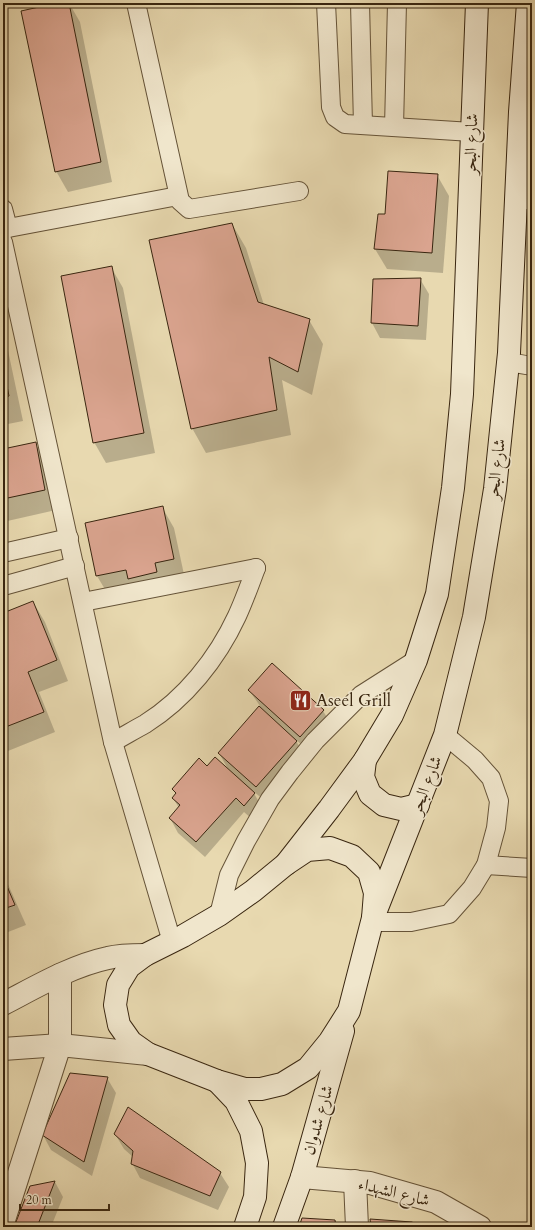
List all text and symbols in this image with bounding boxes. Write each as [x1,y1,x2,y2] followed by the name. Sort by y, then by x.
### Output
[458,113,486,177] street label: شارع البحر
[481,437,513,503] street label: شارع البحر
[288,687,314,713] restaurant icon: Aseel Grill
[316,689,392,712] place label: Aseel Grill
[404,752,450,820] street label: شارع البحر
[297,1082,341,1158] street label: شارع شدوان
[355,1172,432,1214] street label: شارع الشهداء
[20,1186,109,1212] scale bar
[26,1192,53,1208] text: 20 m

